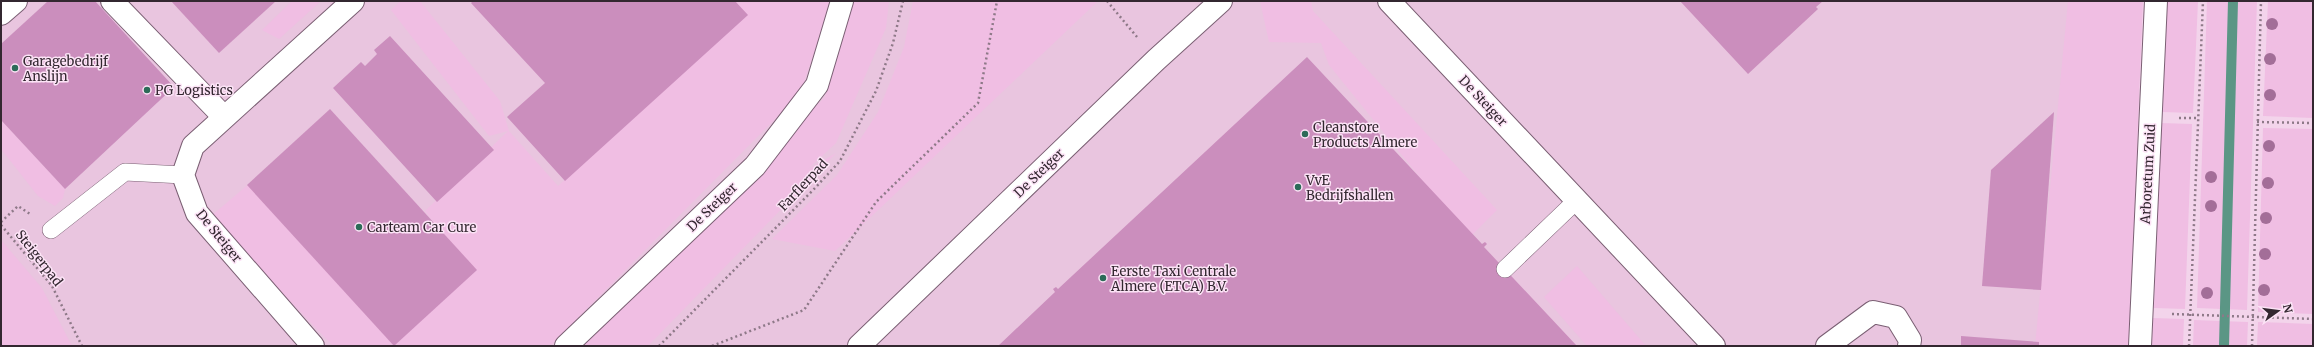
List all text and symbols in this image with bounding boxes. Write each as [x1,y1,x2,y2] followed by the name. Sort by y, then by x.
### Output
[22,53,109,85] place label: Garagebedrijf Anslijn
[10,63,20,73] marker: Garagebedrijf Anslijn
[1455,72,1511,130] street label: De Steiger
[155,82,233,99] place label: PG Logistics
[142,85,152,95] marker: PG Logistics
[1313,119,1417,151] place label: Cleanstore Products Almere
[2137,123,2159,225] street label: Arboretum Zuid
[1300,129,1310,139] marker: Cleanstore Products Almere
[1010,145,1068,201] street label: De Steiger
[775,155,832,215] street label: Farflerpad
[1305,172,1394,204] place label: VvE Bedrijfshallen
[683,179,741,235] street label: De Steiger
[1293,182,1303,192] marker: VvE Bedrijfshallen
[192,206,246,266] street label: De Steiger
[367,219,476,236] place label: Carteam Car Cure
[354,222,364,232] marker: Carteam Car Cure
[12,226,66,290] street label: Steigerpad
[1110,263,1236,295] place label: Eerste Taxi Centrale Almere (ETCA) B.V.
[1098,273,1108,283] marker: Eerste Taxi Centrale Almere (ETCA) B.V.
[2258,291,2298,331] north arrow
[2280,303,2296,315] text: N

